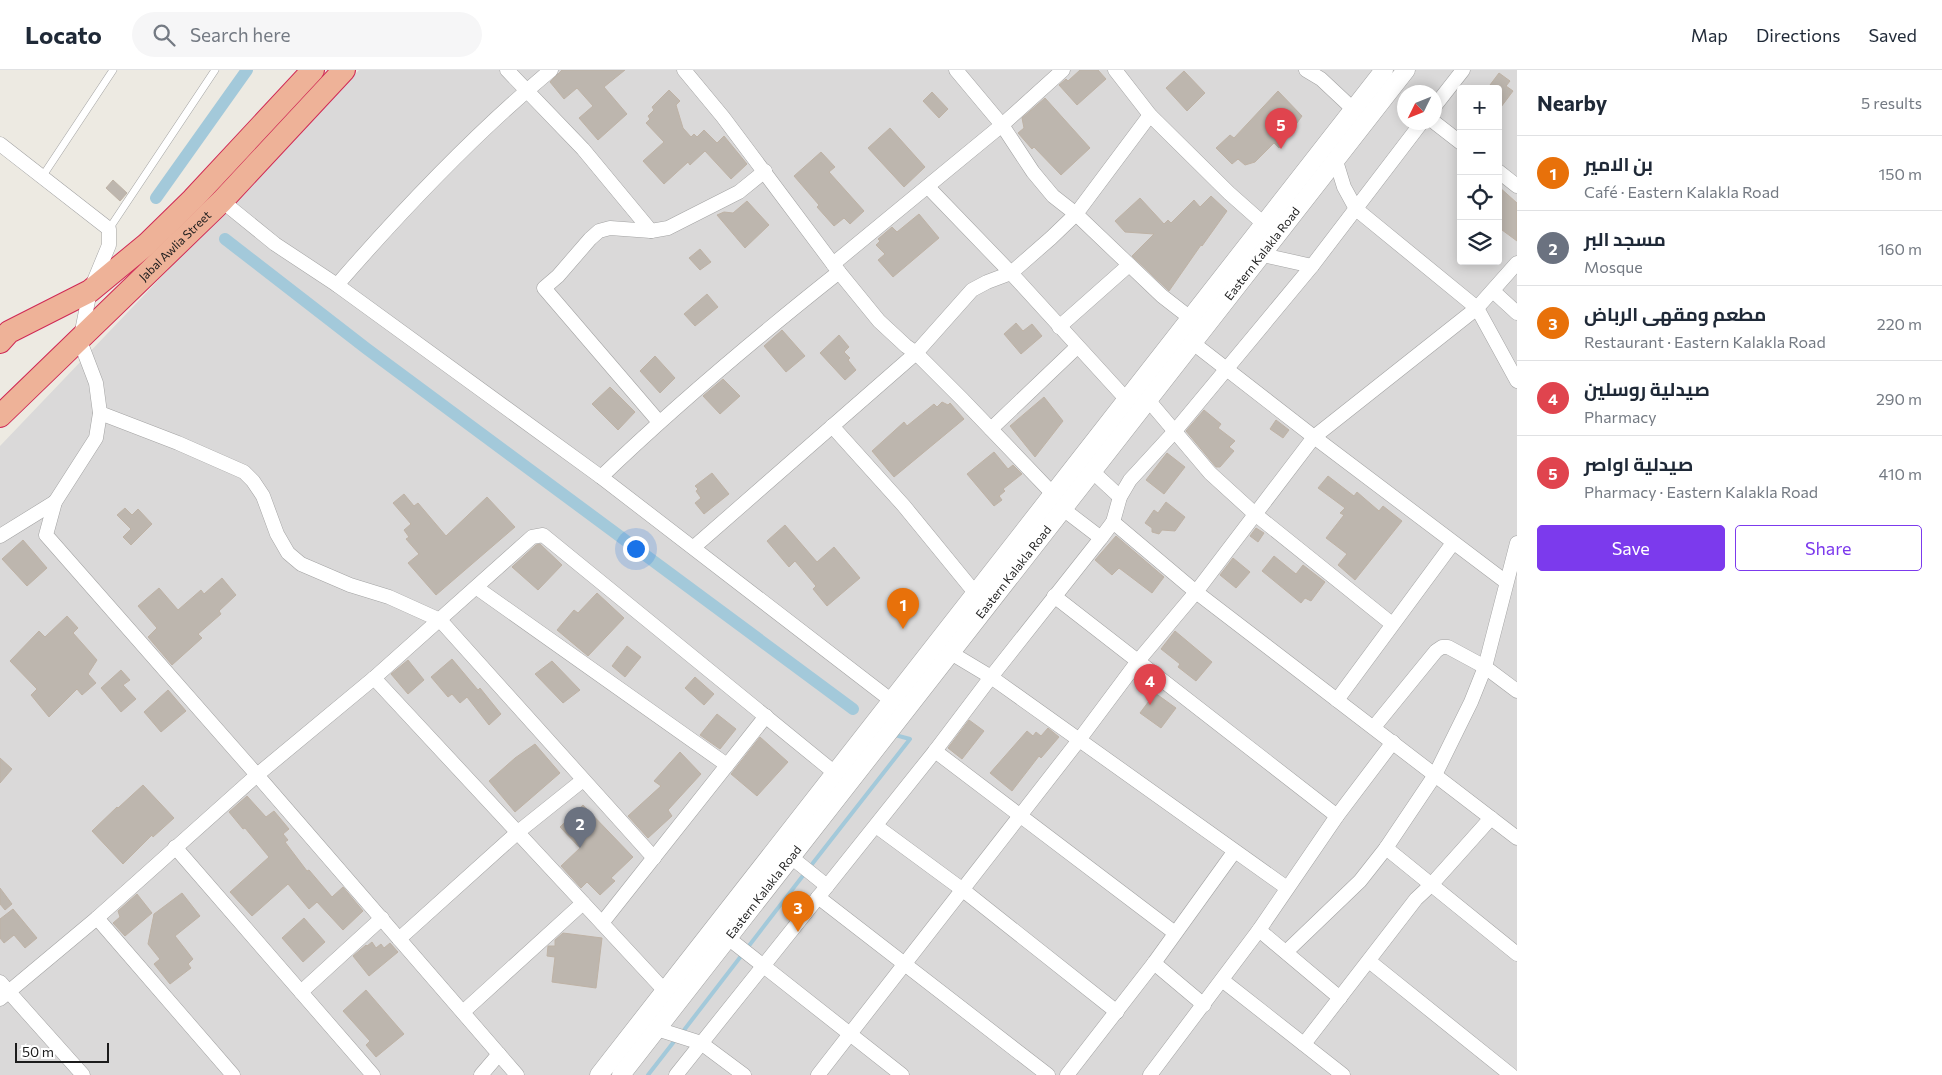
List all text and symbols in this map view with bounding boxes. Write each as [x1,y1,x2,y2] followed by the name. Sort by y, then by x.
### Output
[132,12,482,57] search box
[25,20,102,49] text: Locato
[150,21,178,49] icon: search
[190,23,290,46] text: Search here
[1691,24,1728,46] text: Map
[1756,24,1840,46] text: Directions
[1868,24,1917,46] text: Saved
[1397,85,1442,130] north arrow
[1457,85,1502,265] map controls
[1457,85,1502,130] button: +
[1537,90,1607,115] text: Nearby
[1861,93,1922,112] text: 5 results
[1265,108,1297,149] pin: 5
[1457,130,1502,175] button: −
[1584,152,1653,175] text: بن الامير
[1549,164,1557,183] text: 1
[1879,164,1922,183] text: 150 m
[1457,175,1502,220] button: locate
[1584,182,1779,201] text: Café · Eastern Kalakla Road
[1221,204,1302,302] street label: Eastern Kalakla Road
[136,208,214,284] street label: Jabal Awlia Street
[1457,220,1502,265] button: layers
[1584,227,1666,250] text: مسجد البر
[1548,239,1558,258] text: 2
[1878,239,1922,258] text: 160 m
[1584,257,1643,276] text: Mosque
[1584,302,1766,325] text: مطعم ومقهى الرباض
[1548,314,1558,333] text: 3
[1877,314,1922,333] text: 220 m
[1584,332,1826,351] text: Restaurant · Eastern Kalakla Road
[1584,377,1710,400] text: صيدلية روسلين
[1548,389,1558,408] text: 4
[1876,389,1922,408] text: 290 m
[1584,407,1657,426] text: Pharmacy
[1584,452,1693,475] text: صيدلية اواصر
[1548,464,1558,483] text: 5
[1879,464,1922,483] text: 410 m
[1584,482,1818,501] text: Pharmacy · Eastern Kalakla Road
[972,522,1054,621] street label: Eastern Kalakla Road
[1537,525,1725,571] button: Save
[1735,525,1922,571] button: Share
[623,536,649,562] your location
[887,588,919,629] pin: 1
[1134,664,1166,705] pin: 4
[564,807,596,848] pin: 2
[722,842,804,941] street label: Eastern Kalakla Road
[782,891,814,932] pin: 3
[15,1040,109,1063] scale bar
[22,1043,54,1060] text: 50 m

